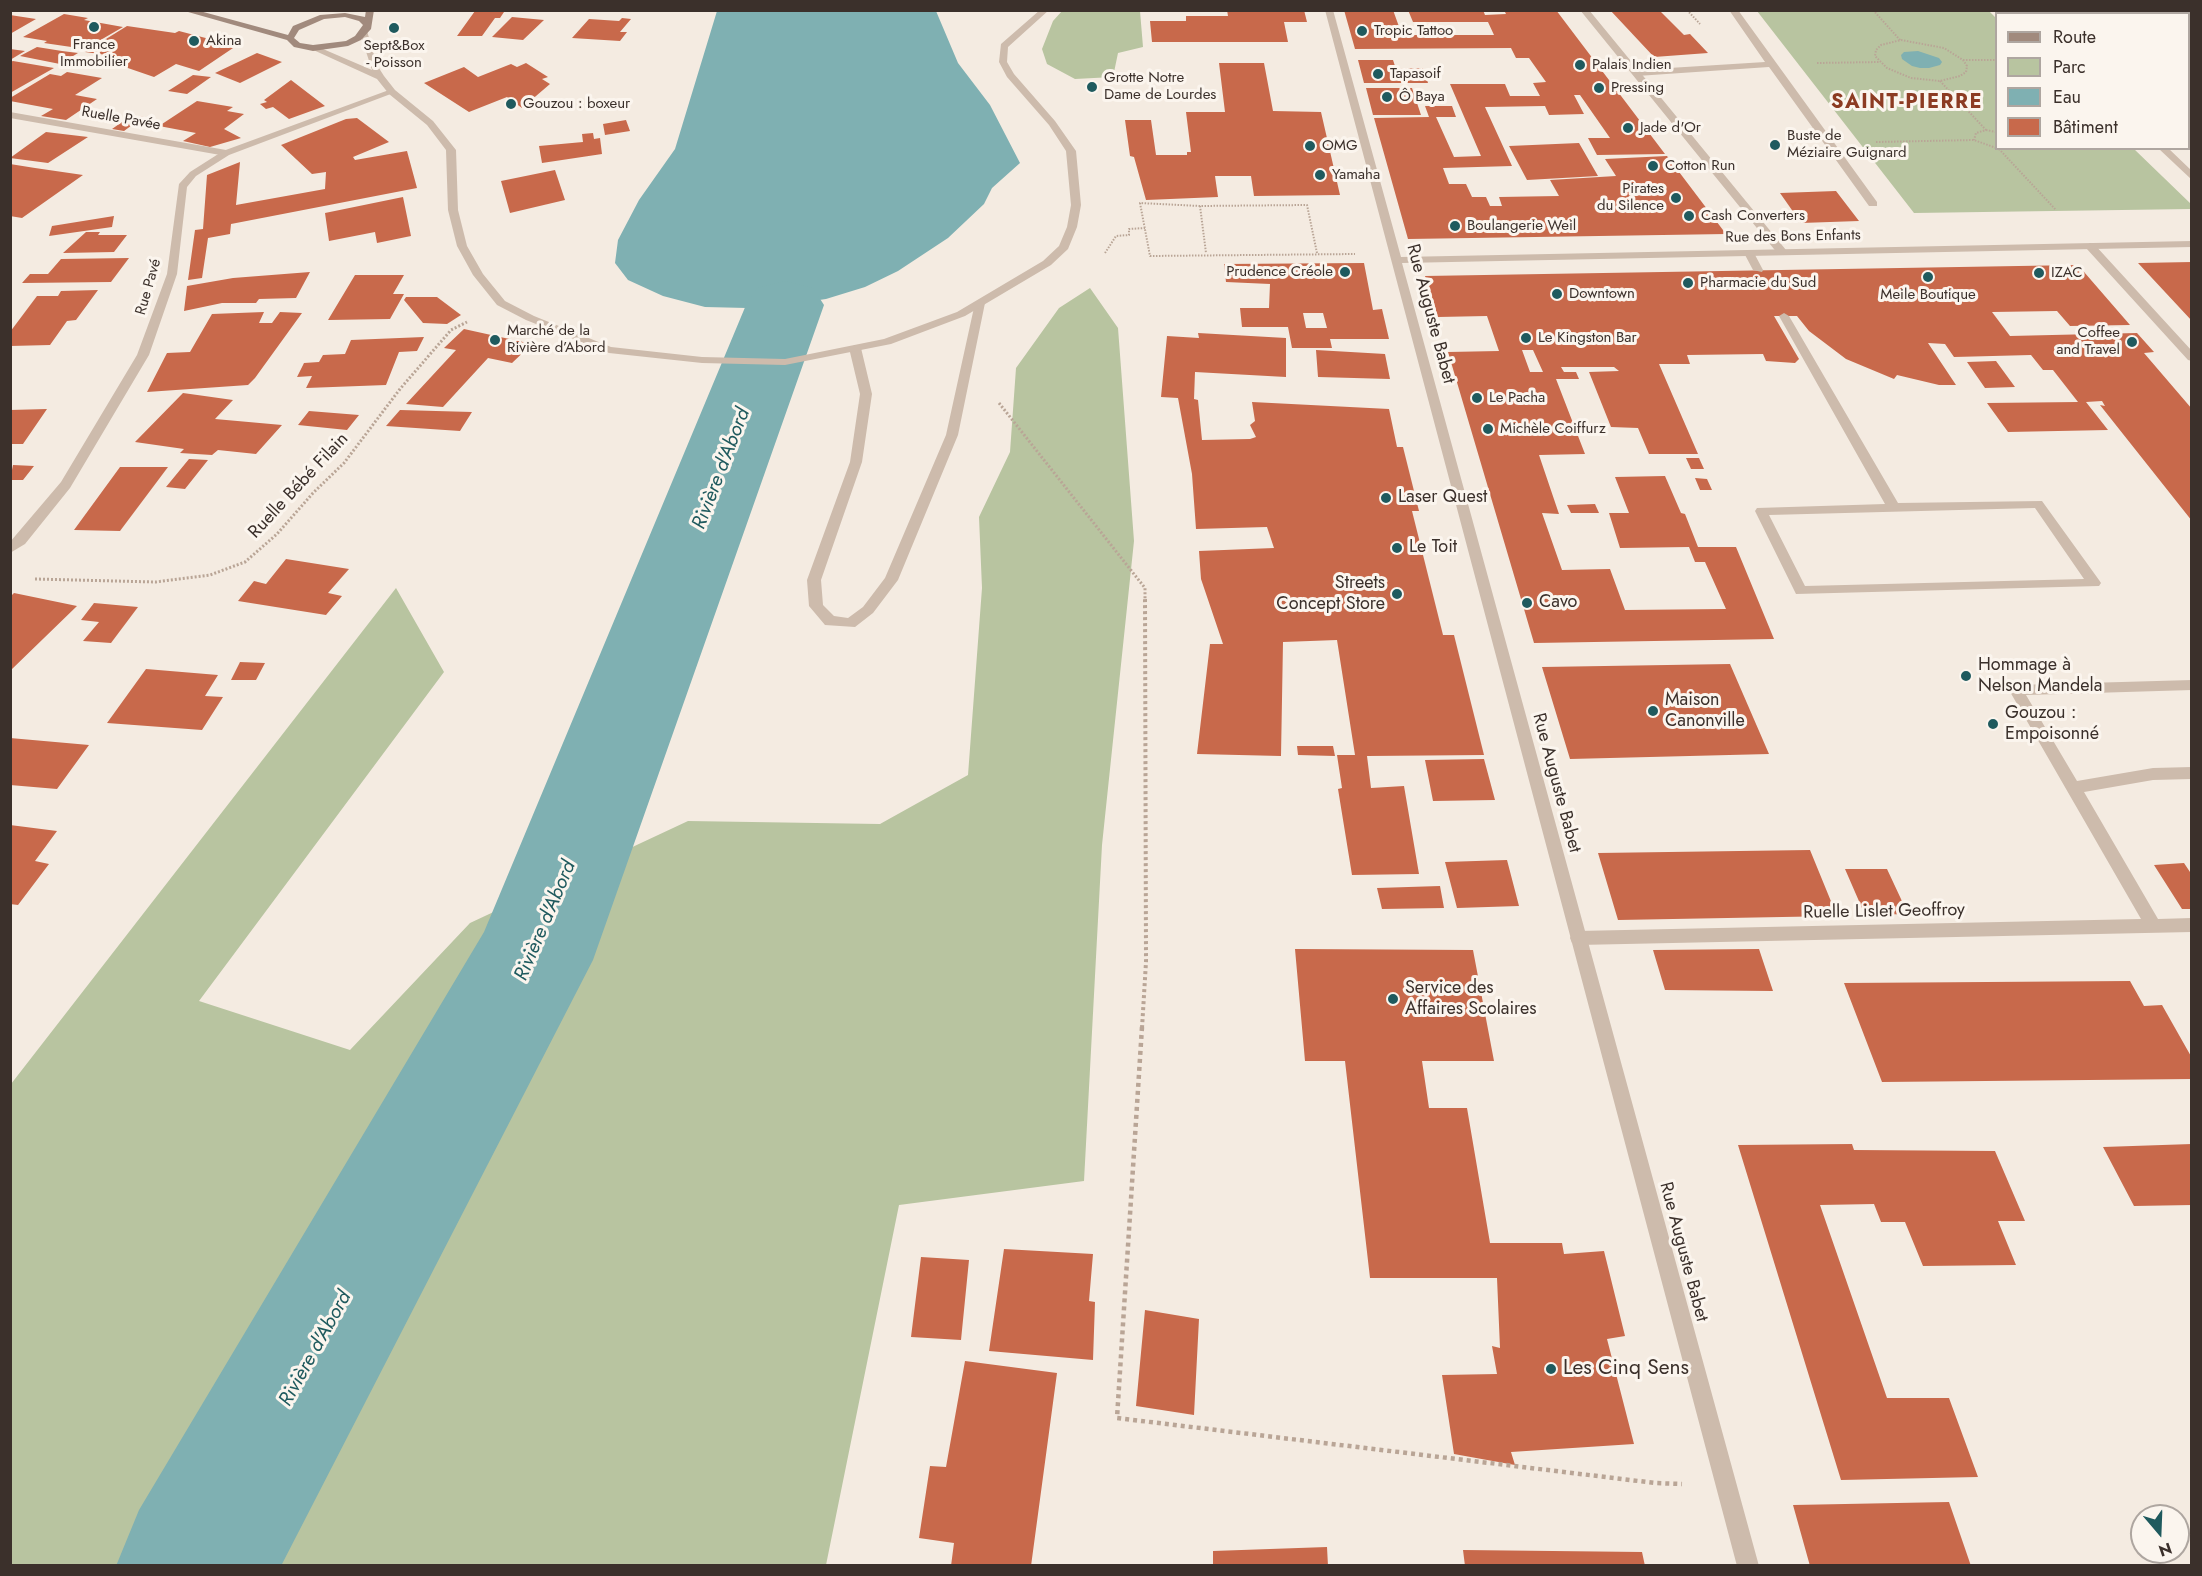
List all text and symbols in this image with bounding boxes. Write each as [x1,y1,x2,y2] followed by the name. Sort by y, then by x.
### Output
[1995,12,2190,150] legend
[87,20,101,34] marker: France Immobilier
[387,21,401,35] marker: Sept&Box - Poisson
[1374,22,1453,40] place label: Tropic Tattoo
[1355,24,1369,38] marker: Tropic Tattoo
[2053,24,2096,50] text: Route
[206,32,241,50] place label: Akina
[187,34,201,48] marker: Akina
[60,36,128,71] place label: France Immobilier
[364,37,424,72] place label: Sept&Box - Poisson
[2053,54,2086,80] text: Parc
[1592,56,1672,74] place label: Palais Indien
[1573,58,1587,72] marker: Palais Indien
[1390,65,1441,83] place label: Tapasoif
[1371,67,1385,81] marker: Tapasoif
[1104,69,1216,104] place label: Grotte Notre Dame de Lourdes
[1611,79,1664,97] place label: Pressing
[1085,80,1099,94] marker: Grotte Notre Dame de Lourdes
[1592,81,1606,95] marker: Pressing
[2053,84,2081,110] text: Eau
[1399,88,1445,106] place label: Ô Baya
[1380,90,1394,104] marker: Ô Baya
[1831,91,1983,115] district label: SAINT-PIERRE
[523,95,630,113] place label: Gouzou : boxeur
[504,97,518,111] marker: Gouzou : boxeur
[80,103,162,135] street label: Ruelle Pavée
[2053,114,2118,140] text: Bâtiment
[1640,119,1701,137] place label: Jade d'Or
[1621,121,1635,135] marker: Jade d'Or
[1787,127,1907,162] place label: Buste de Méziaire Guignard
[1322,137,1358,155] place label: OMG
[1768,138,1782,152] marker: Buste de Méziaire Guignard
[1303,139,1317,153] marker: OMG
[1665,157,1735,175] place label: Cotton Run
[1646,159,1660,173] marker: Cotton Run
[1332,166,1380,184] place label: Yamaha
[1313,168,1327,182] marker: Yamaha
[1597,180,1664,215] place label: Pirates du Silence
[1669,191,1683,205] marker: Pirates du Silence
[1701,207,1805,225] place label: Cash Converters
[1682,209,1696,223] marker: Cash Converters
[1467,217,1576,235] place label: Boulangerie Weil
[1448,219,1462,233] marker: Boulangerie Weil
[1725,227,1861,247] street label: Rue des Bons Enfants
[1401,242,1459,386] street label: Rue Auguste Babet
[132,257,166,317] street label: Rue Pavé
[1226,263,1333,281] place label: Prudence Créole
[2051,264,2083,282] place label: IZAC
[1338,265,1352,279] marker: Prudence Créole
[2032,266,2046,280] marker: IZAC
[1921,270,1935,284] marker: Meile Boutique
[1700,274,1816,292] place label: Pharmacie du Sud
[1681,276,1695,290] marker: Pharmacie du Sud
[1569,285,1635,303] place label: Downtown
[1880,286,1976,304] place label: Meile Boutique
[1550,287,1564,301] marker: Downtown
[507,322,605,357] place label: Marché de la Rivière d’Abord
[2056,324,2120,359] place label: Coffee and Travel
[1538,329,1637,347] place label: Le Kingston Bar
[1519,331,1533,345] marker: Le Kingston Bar
[488,333,502,347] marker: Marché de la Rivière d’Abord
[2125,335,2139,349] marker: Coffee and Travel
[1489,389,1545,407] place label: Le Pacha
[1470,391,1484,405] marker: Le Pacha
[688,405,756,533] water label: Rivière d'Abord
[1500,420,1606,438] place label: Michèle Coiffurz
[1481,422,1495,436] marker: Michèle Coiffurz
[245,429,353,543] street label: Ruelle Bébé Filain
[1398,487,1487,509] place label: Laser Quest
[1379,491,1393,505] marker: Laser Quest
[1409,537,1457,559] place label: Le Toit
[1390,541,1404,555] marker: Le Toit
[1276,573,1385,616] place label: Streets Concept Store
[1390,587,1404,601] marker: Streets Concept Store
[1539,592,1577,614] place label: Cavo
[1520,596,1534,610] marker: Cavo
[1978,655,2102,698] place label: Hommage à Nelson Mandela
[1959,669,1973,683] marker: Hommage à Nelson Mandela
[1665,690,1745,732] place label: Maison Canonville
[2005,703,2099,746] place label: Gouzou : Empoisonné
[1646,704,1660,718] marker: Maison Canonville
[1527,711,1585,855] street label: Rue Auguste Babet
[1986,717,2000,731] marker: Gouzou : Empoisonné
[510,858,582,984] water label: Rivière d'Abord
[1803,900,1965,924] street label: Ruelle Lislet Geoffroy
[1405,978,1537,1020] place label: Service des Affaires Scolaires
[1386,992,1400,1006] marker: Service des Affaires Scolaires
[1654,1180,1712,1324] street label: Rue Auguste Babet
[275,1287,357,1411] water label: Rivière d'Abord
[1563,1356,1689,1382] place label: Les Cinq Sens
[1544,1362,1558,1376] marker: Les Cinq Sens
[2130,1504,2190,1564] north arrow
[2156,1537,2175,1563] text: N

